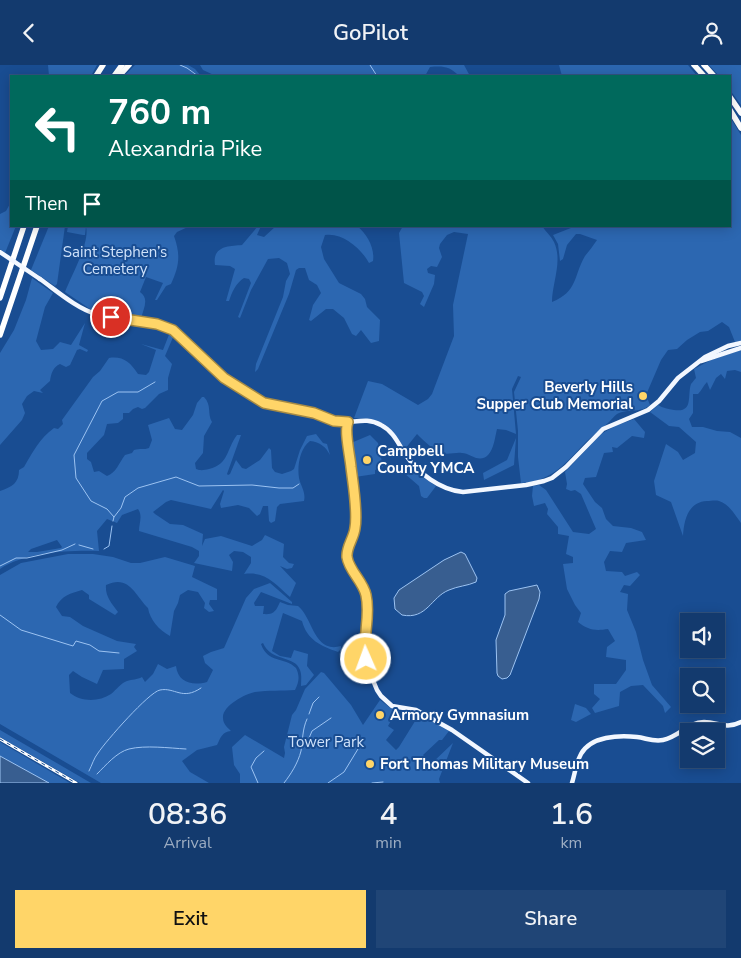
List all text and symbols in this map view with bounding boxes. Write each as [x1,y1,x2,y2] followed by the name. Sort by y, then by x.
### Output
[333,18,408,48] text: GoPilot
[15,19,43,47] icon: back
[698,19,726,47] icon: person
[108,89,211,136] text: 760 m
[25,95,90,160] icon: left
[108,134,262,164] text: Alexandria Pike
[78,190,106,218] icon: arrive
[25,191,68,217] text: Then
[63,242,167,279] park label: Saint Stephen’s Cemetery
[90,296,132,338] pin
[97,303,125,331] icon: arrive
[476,377,633,414] place label: Beverly Hills Supper Club Memorial
[637,390,649,402] marker: Beverly Hills Supper Club Memorial
[377,441,475,478] place label: Campbell County YMCA
[361,454,373,466] marker: Campbell County YMCA
[680,613,725,768] map controls
[680,613,725,658] button: sound
[339,632,391,684] position arrow
[680,668,725,713] button: search
[390,705,529,725] place label: Armory Gymnasium
[374,709,386,721] marker: Armory Gymnasium
[680,723,725,768] button: layers
[288,732,364,752] park label: Tower Park
[380,754,589,774] place label: Fort Thomas Military Museum
[364,758,376,770] marker: Fort Thomas Military Museum
[148,794,227,835] text: 08:36
[380,794,398,835] text: 4
[550,794,593,835] text: 1.6
[164,832,212,854] text: Arrival
[375,832,402,854] text: min
[561,832,582,854] text: km
[15,890,366,948] button: Exit
[376,890,726,948] button: Share

